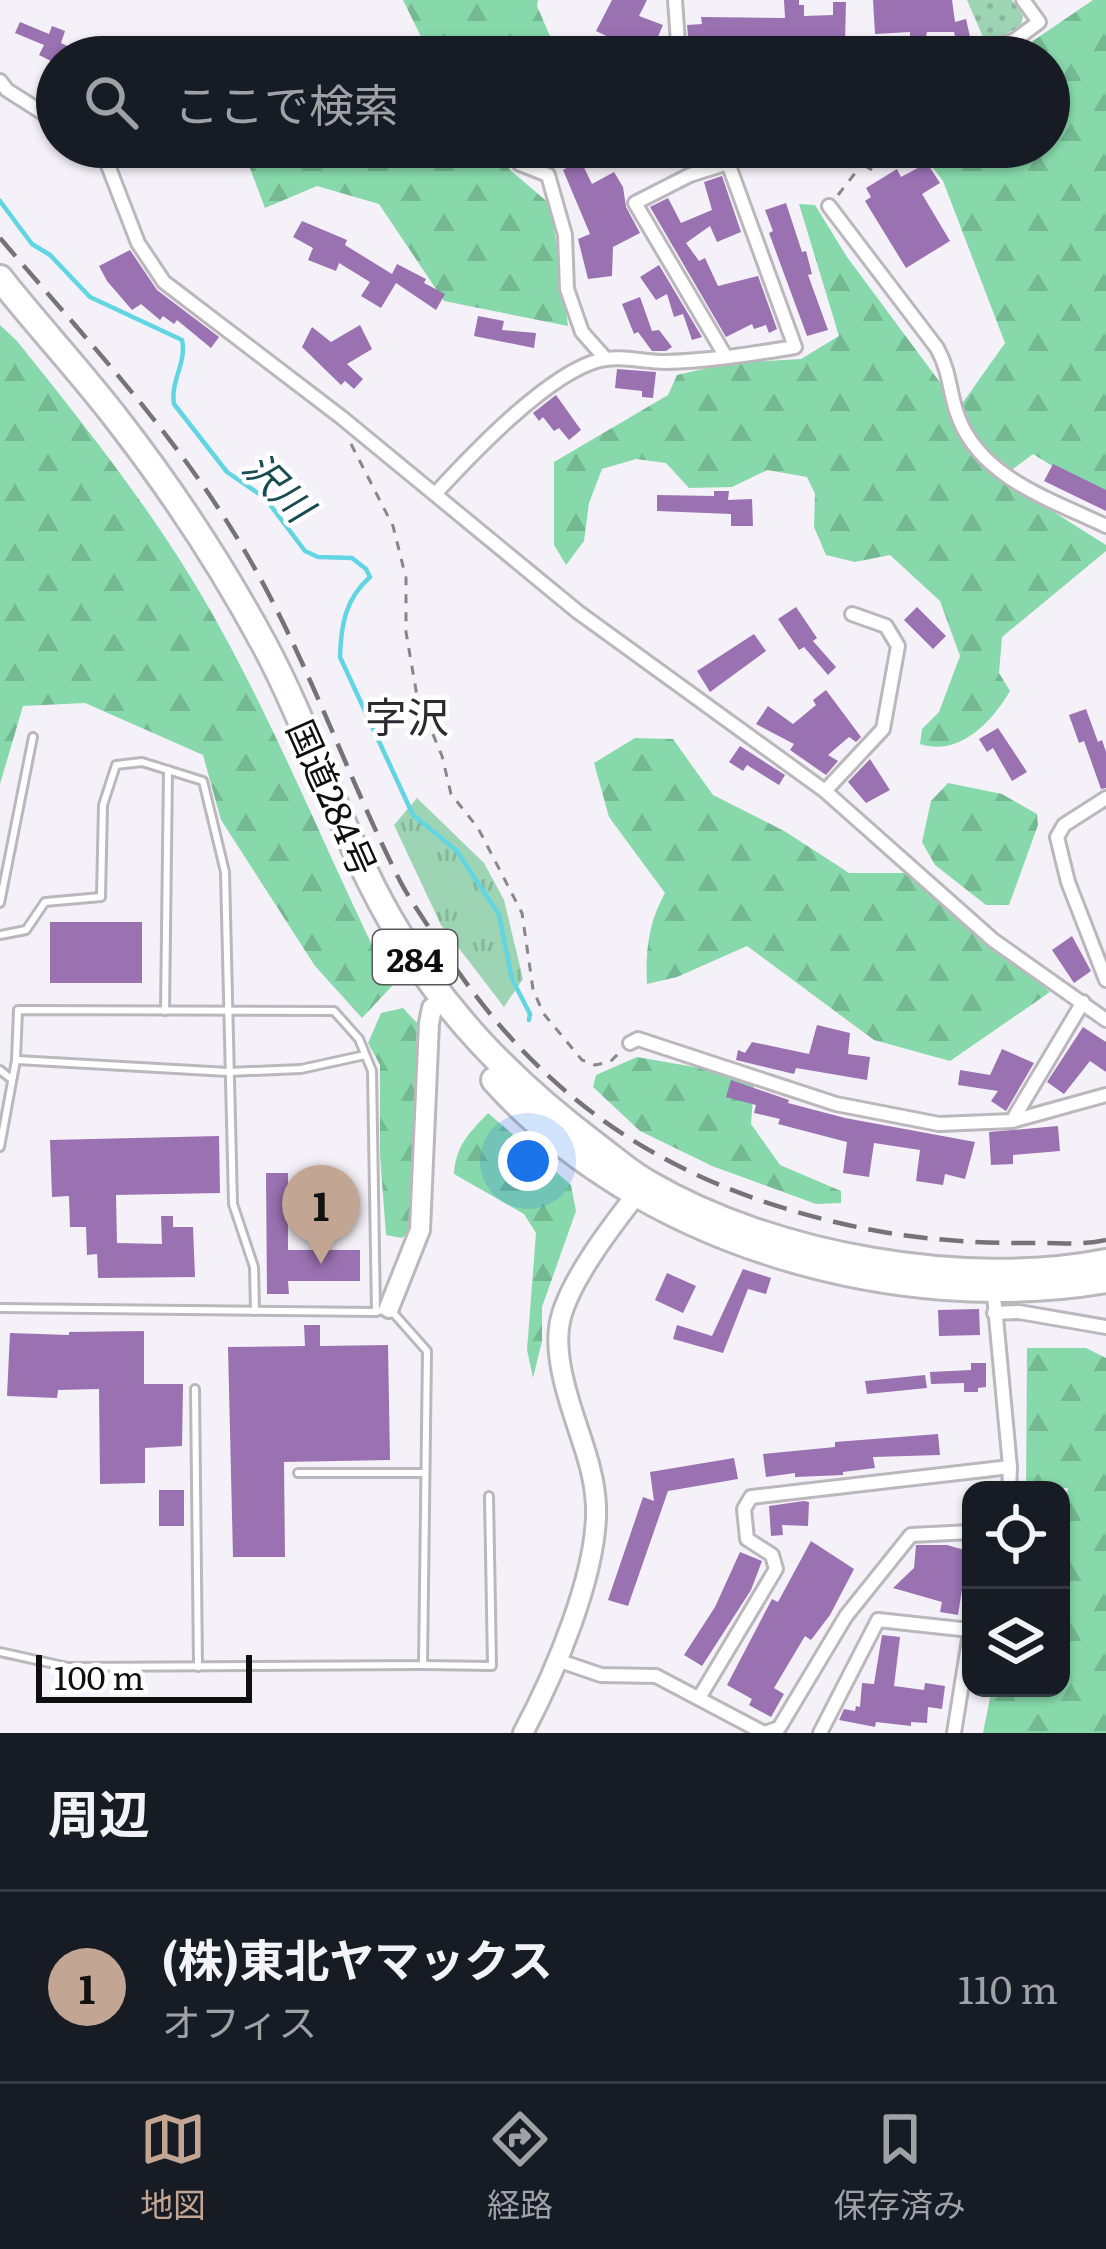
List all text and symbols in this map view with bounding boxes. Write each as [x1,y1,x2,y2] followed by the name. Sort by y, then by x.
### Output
[36,36,1070,168] search box
[78,69,144,135] icon: search
[174,69,399,136] text: ここで検索
[232,437,331,536] water label: 沢川
[365,684,449,746] district label: 字沢
[276,710,392,884] street label: 国道284号
[373,930,457,984] road number: 284
[498,1131,558,1191] your location
[282,1165,360,1264] pin: 1
[962,1481,1070,1697] map controls
[962,1481,1070,1589] button: locate
[962,1589,1070,1697] button: layers
[36,1649,252,1702] scale bar
[54,1651,144,1700] text: 100 m
[48,1773,150,1849] text: 周辺
[162,1924,553,1991] text: (株)東北ヤマックス
[79,1958,95,2016] text: 1
[958,1958,1058,2016] text: 110 m
[162,1991,317,2049] text: オフィス
[140,2106,206,2227] tab: 地図
[487,2106,553,2227] tab: 経路
[834,2106,966,2227] tab: 保存済み

